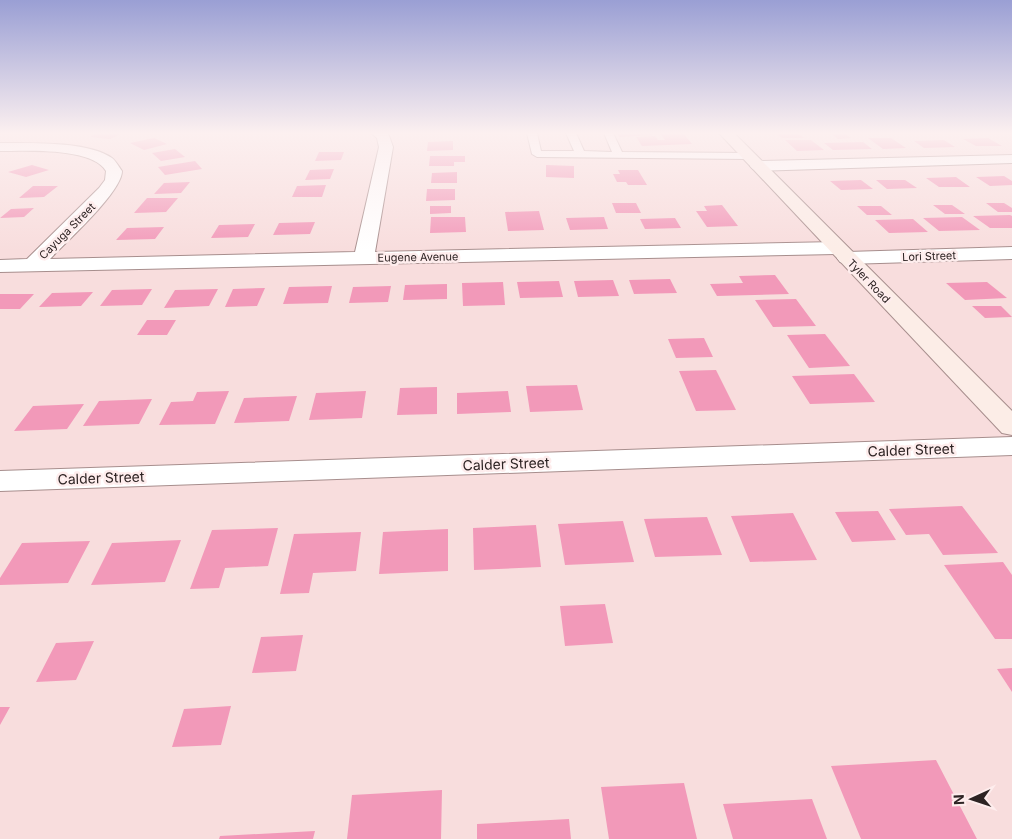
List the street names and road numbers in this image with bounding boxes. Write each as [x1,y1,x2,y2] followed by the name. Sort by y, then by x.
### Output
[36,200,98,262] street label: Cayuga Street
[902,248,957,264] street label: Lori Street
[377,249,459,265] street label: Eugene Avenue
[845,256,893,306] street label: Tyler Road
[867,439,955,460] street label: Calder Street
[462,453,550,474] street label: Calder Street
[57,467,145,488] street label: Calder Street

